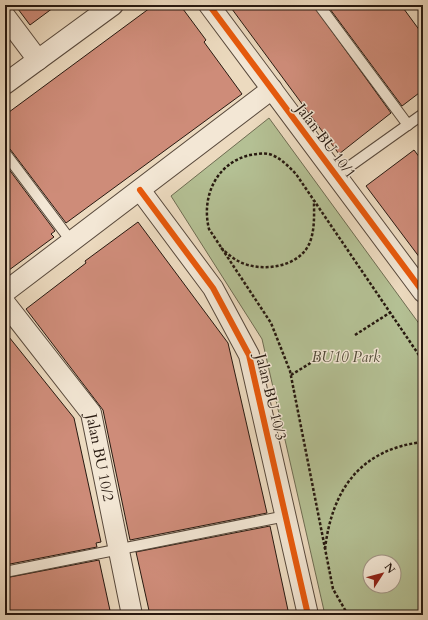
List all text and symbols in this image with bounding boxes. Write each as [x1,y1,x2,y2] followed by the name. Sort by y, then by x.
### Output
[290,98,361,182] street label: Jalan BU 10/1
[312,347,381,367] park label: BU10 Park
[250,350,291,442] street label: Jalan BU 10/3
[81,410,119,503] street label: Jalan BU 10/2
[362,554,402,594] north arrow
[381,560,399,577] text: N

